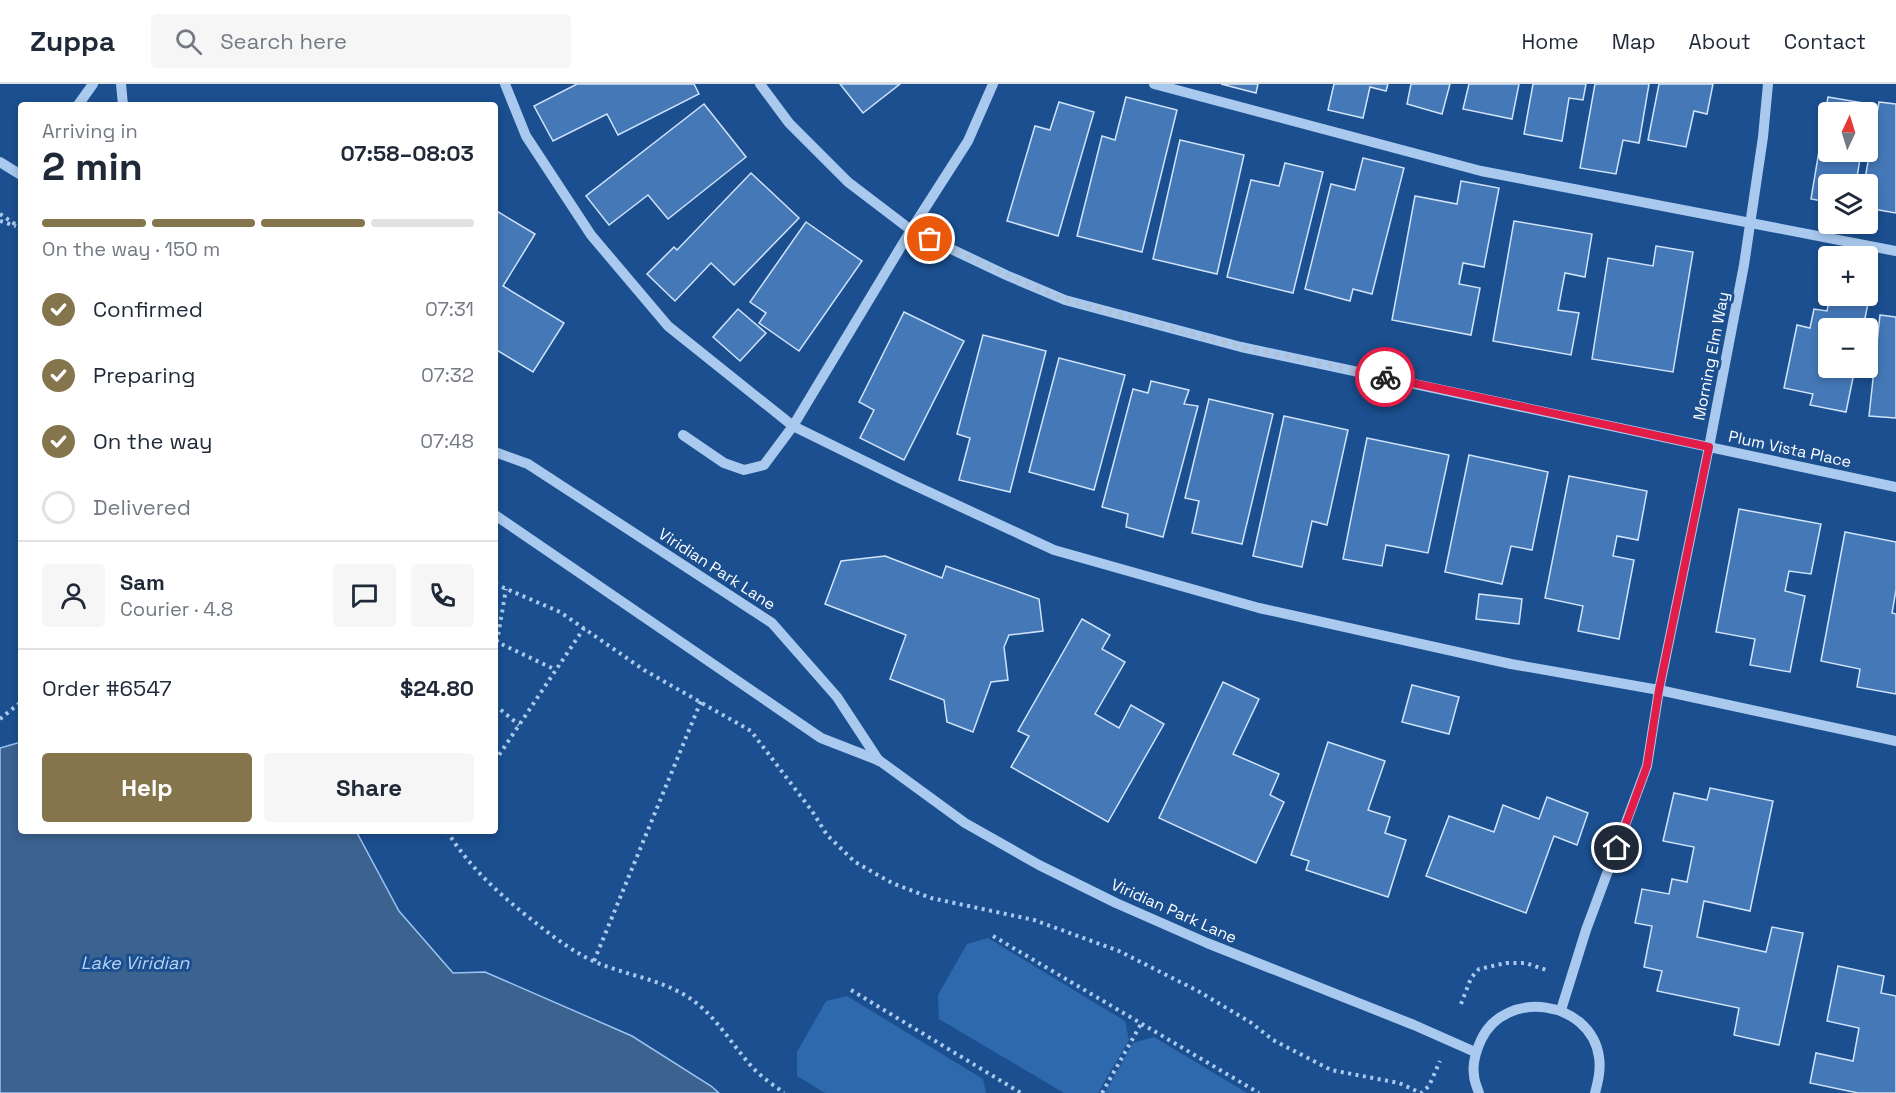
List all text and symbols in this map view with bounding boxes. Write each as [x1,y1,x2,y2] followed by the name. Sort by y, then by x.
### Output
[151,14,571,68] search box
[30,23,115,59] text: Zuppa
[172,25,205,58] icon: search
[220,27,347,55] text: Search here
[1521,28,1579,55] text: Home
[1612,28,1656,55] text: Map
[1689,28,1751,55] text: About
[1784,28,1866,55] text: Contact
[1818,102,1878,162] north arrow
[1818,102,1878,378] map controls
[42,118,138,144] text: Arriving in
[341,139,474,167] text: 07:58–08:03
[42,142,143,191] text: 2 min
[1818,174,1878,234] button: layers
[904,213,955,264] pin
[913,222,946,255] icon: bag
[42,236,220,262] text: On the way · 150 m
[1818,246,1878,306] button: +
[1688,290,1734,422] street label: Morning Elm Way
[42,293,75,326] icon: check
[93,295,203,323] text: Confirmed
[425,296,474,322] text: 07:31
[1818,318,1878,378] button: −
[1355,347,1415,407] courier
[42,359,75,392] icon: check
[93,361,195,389] text: Preparing
[1369,361,1402,394] icon: bike
[421,362,474,388] text: 07:32
[42,425,75,458] icon: check
[1727,426,1853,472] street label: Plum Vista Place
[93,427,212,455] text: On the way
[420,428,474,454] text: 07:48
[93,493,191,521] text: Delivered
[654,523,780,615] street label: Viridian Park Lane
[42,564,105,627] button: person
[333,564,396,627] button: chat
[411,564,474,627] button: phone
[120,568,165,596] text: Sam
[120,596,233,622] text: Courier · 4.8
[42,674,172,702] text: Order #6547
[400,674,474,702] text: $24.80
[42,753,252,822] button: Help
[264,753,474,822] button: Share
[1591,822,1642,873] pin
[1600,831,1633,864] icon: home
[1108,874,1240,948] street label: Viridian Park Lane
[81,951,190,974] water label: Lake Viridian

